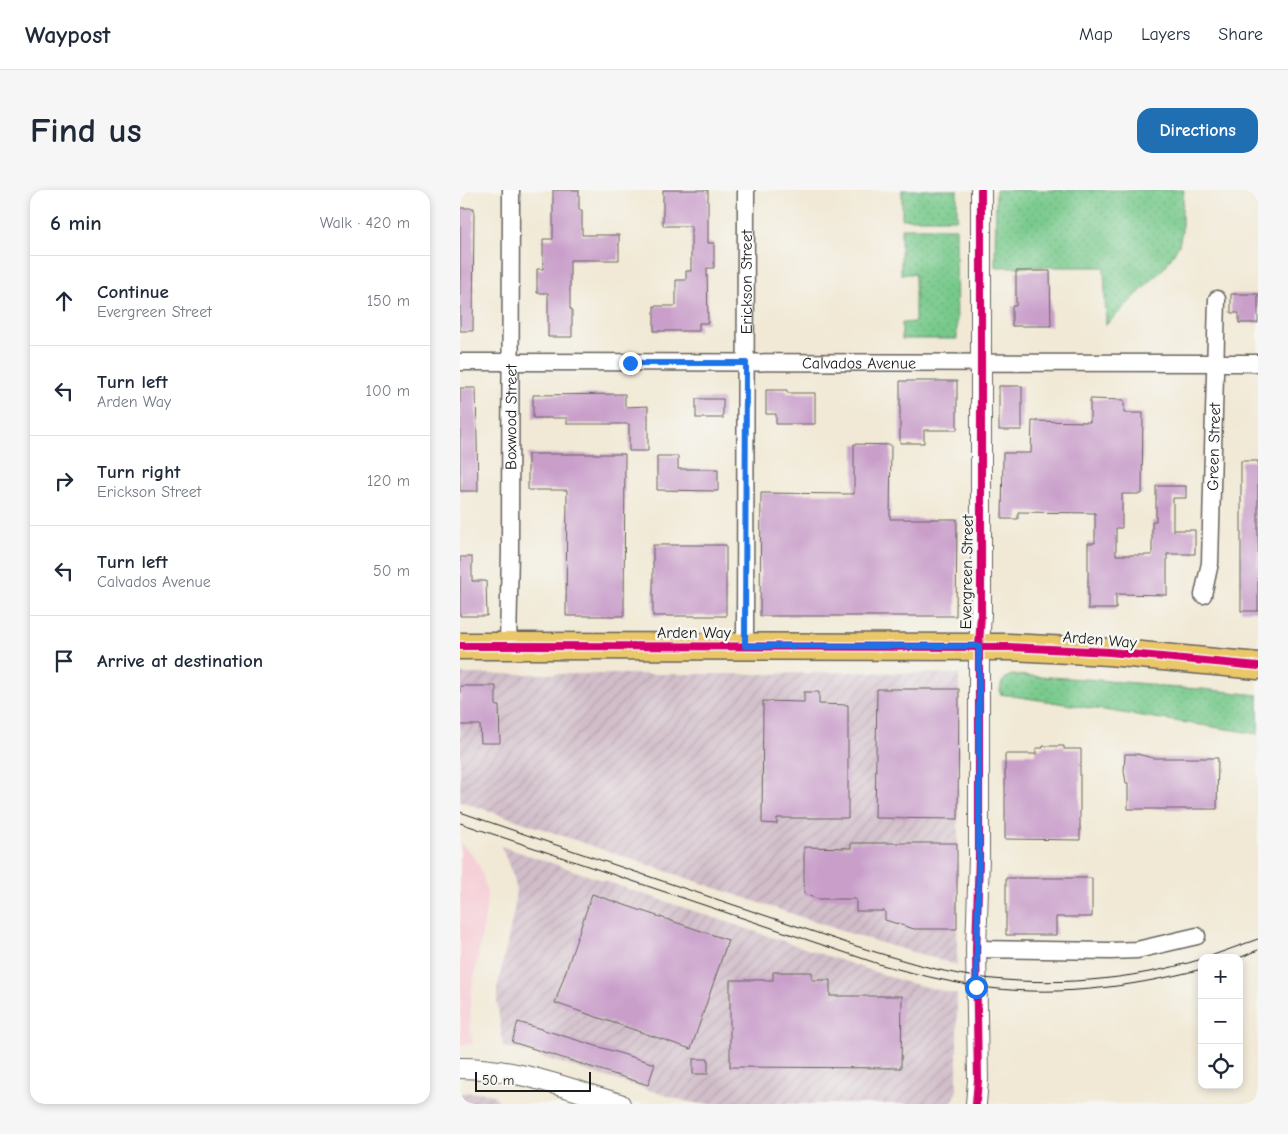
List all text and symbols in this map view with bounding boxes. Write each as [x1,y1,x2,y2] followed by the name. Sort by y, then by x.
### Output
[25,21,110,49] text: Waypost
[1079,24,1113,45] text: Map
[1141,24,1190,45] text: Layers
[1218,24,1263,45] text: Share
[1137,108,1258,153] button: Directions
[30,110,142,151] text: Find us
[50,211,102,235] text: 6 min
[320,214,410,232] text: Walk · 420 m
[738,229,756,334] street label: Erickson Street
[97,281,169,303] text: Continue
[50,287,78,315] icon: ahead
[367,292,410,310] text: 150 m
[97,303,212,321] text: Evergreen Street
[619,352,642,375] route end
[802,354,916,373] street label: Calvados Avenue
[502,364,521,470] street label: Boxwood Street
[97,371,168,393] text: Turn left
[50,377,78,405] icon: left
[366,382,410,400] text: 100 m
[97,393,171,411] text: Arden Way
[1204,402,1224,491] street label: Green Street
[97,461,181,483] text: Turn right
[50,467,78,495] icon: right
[367,472,410,490] text: 120 m
[97,483,201,501] text: Erickson Street
[957,514,977,630] street label: Evergreen Street
[97,551,168,573] text: Turn left
[50,557,78,585] icon: left
[373,562,410,580] text: 50 m
[97,573,211,591] text: Calvados Avenue
[657,624,732,642] street label: Arden Way
[1062,628,1138,652] street label: Arden Way
[50,647,78,675] icon: arrive
[97,650,263,672] text: Arrive at destination
[1198,954,1243,1089] map controls
[1198,954,1243,999] button: +
[965,976,988,999] route start
[1198,999,1243,1044] button: −
[1198,1044,1243,1089] button: locate
[475,1069,591,1092] scale bar
[482,1072,514,1089] text: 50 m

